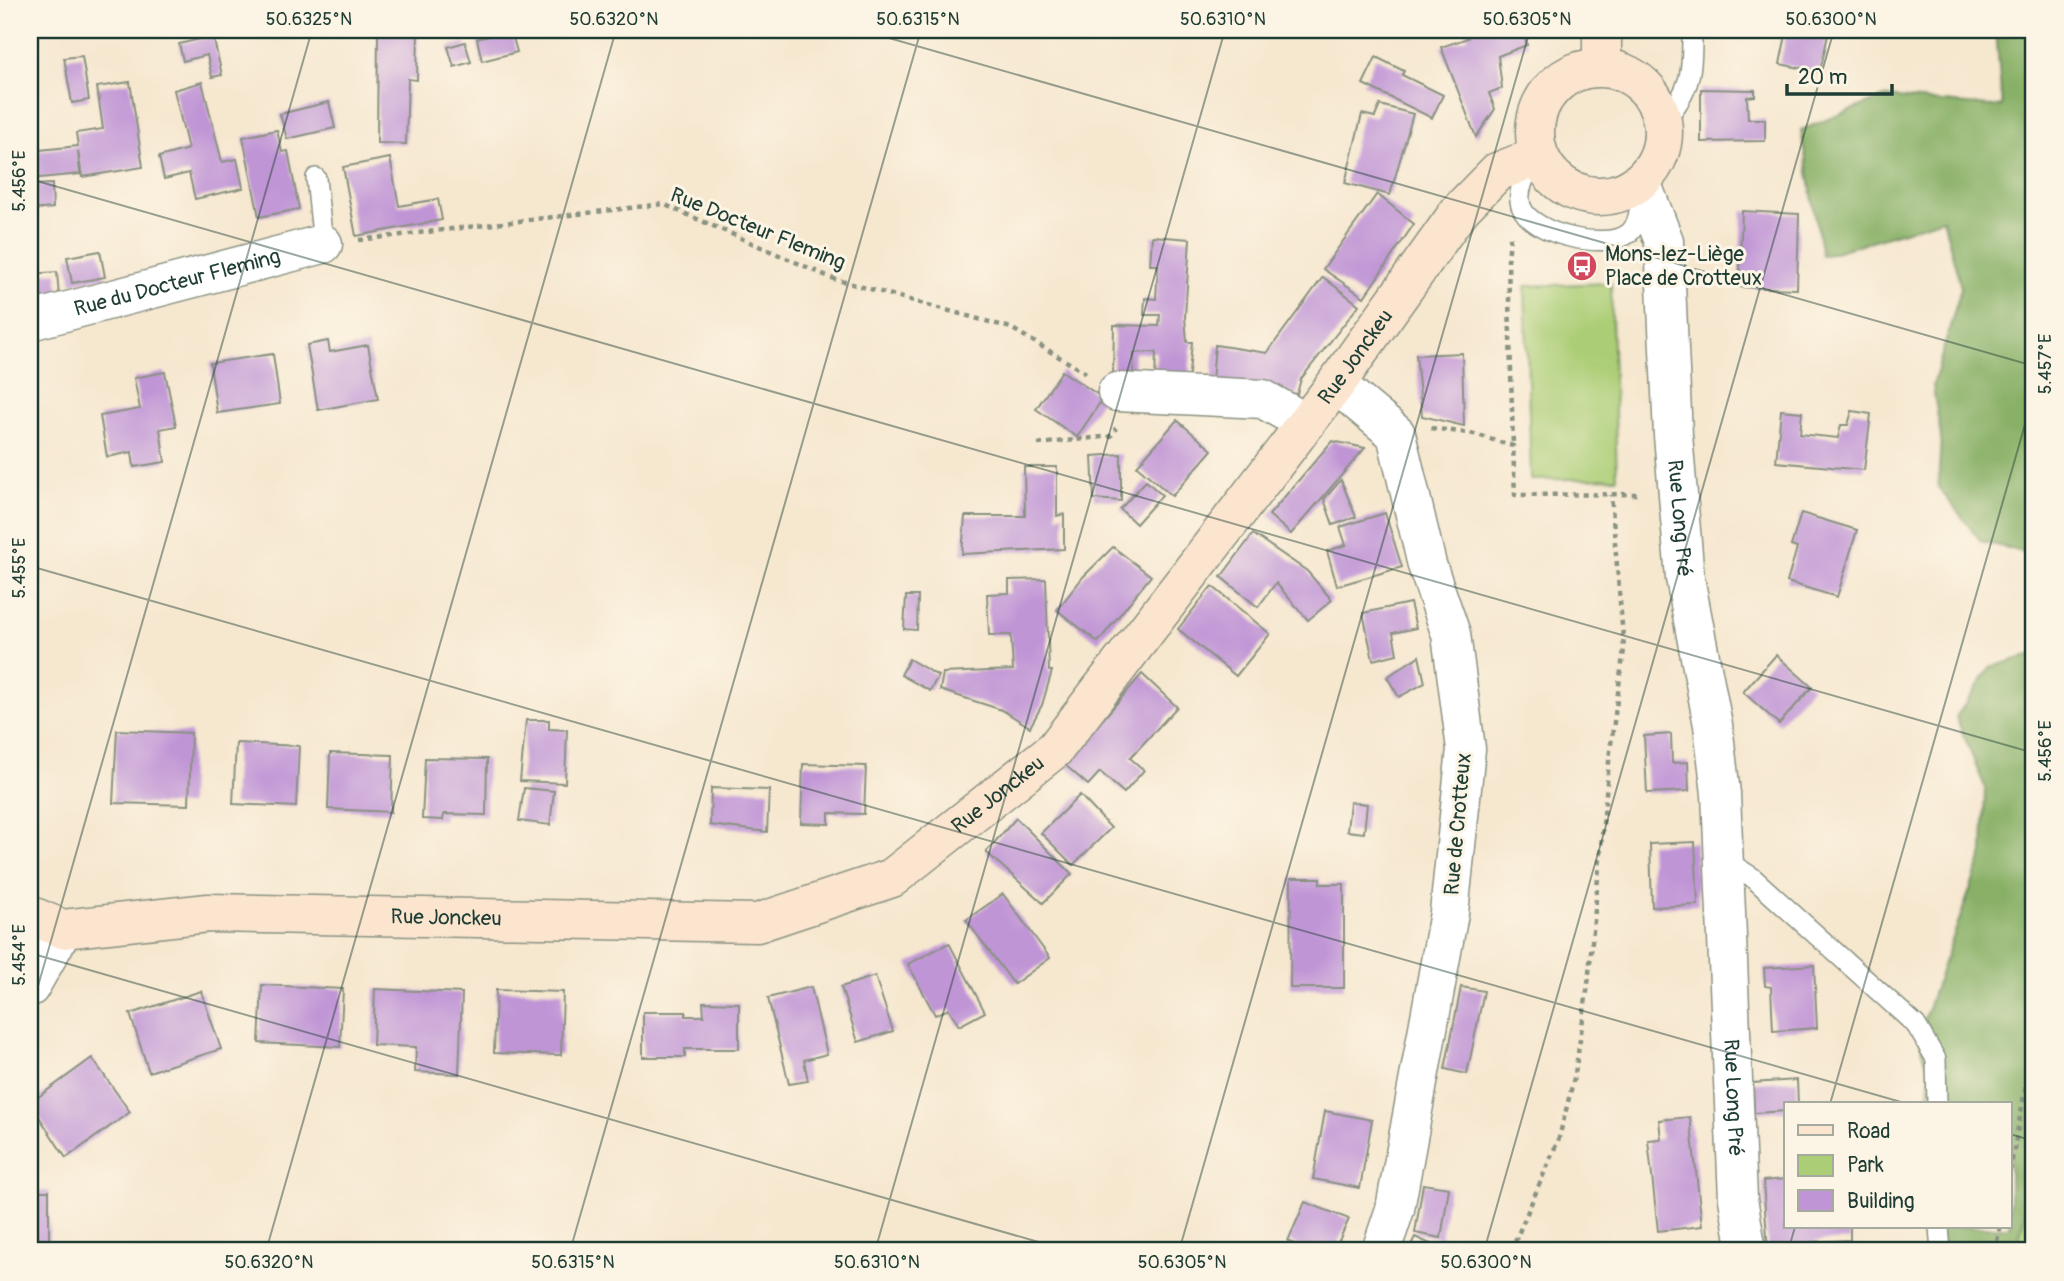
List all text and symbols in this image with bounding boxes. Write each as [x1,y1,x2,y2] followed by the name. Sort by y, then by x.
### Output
[266,8,352,31] text: 50.6325°N
[570,8,658,31] text: 50.6320°N
[876,8,960,31] text: 50.6315°N
[1180,8,1266,31] text: 50.6310°N
[1483,8,1571,31] text: 50.6305°N
[1785,8,1877,31] text: 50.6300°N
[1787,52,1892,96] scale bar
[1798,64,1847,91] text: 20 m
[8,150,31,212] text: 5.456°E
[666,182,850,276] street label: Rue Docteur Fleming
[1605,241,1762,292] place label: Mons-lez-Liège Place de Crotteux
[71,242,283,322] street label: Rue du Docteur Fleming
[1565,249,1599,283] bus stop icon: Mons-lez-Liège Place de Crotteux
[1312,304,1399,410] street label: Rue Jonckeu
[2034,334,2057,394] text: 5.457°E
[1662,458,1698,578] street label: Rue Long Pré
[8,538,31,598] text: 5.455°E
[2034,720,2057,782] text: 5.456°E
[946,749,1050,839] street label: Rue Jonckeu
[1438,752,1478,896] street label: Rue de Crotteux
[390,903,502,932] street label: Rue Jonckeu
[8,924,31,986] text: 5.454°E
[1718,1038,1750,1157] street label: Rue Long Pré
[1784,1102,2011,1228] legend
[1847,1118,1891,1145] text: Road
[1847,1152,1884,1179] text: Park
[1847,1188,1914,1215] text: Building
[225,1251,313,1274] text: 50.6320°N
[531,1251,615,1274] text: 50.6315°N
[834,1251,920,1274] text: 50.6310°N
[1138,1251,1226,1274] text: 50.6305°N
[1440,1251,1532,1274] text: 50.6300°N

